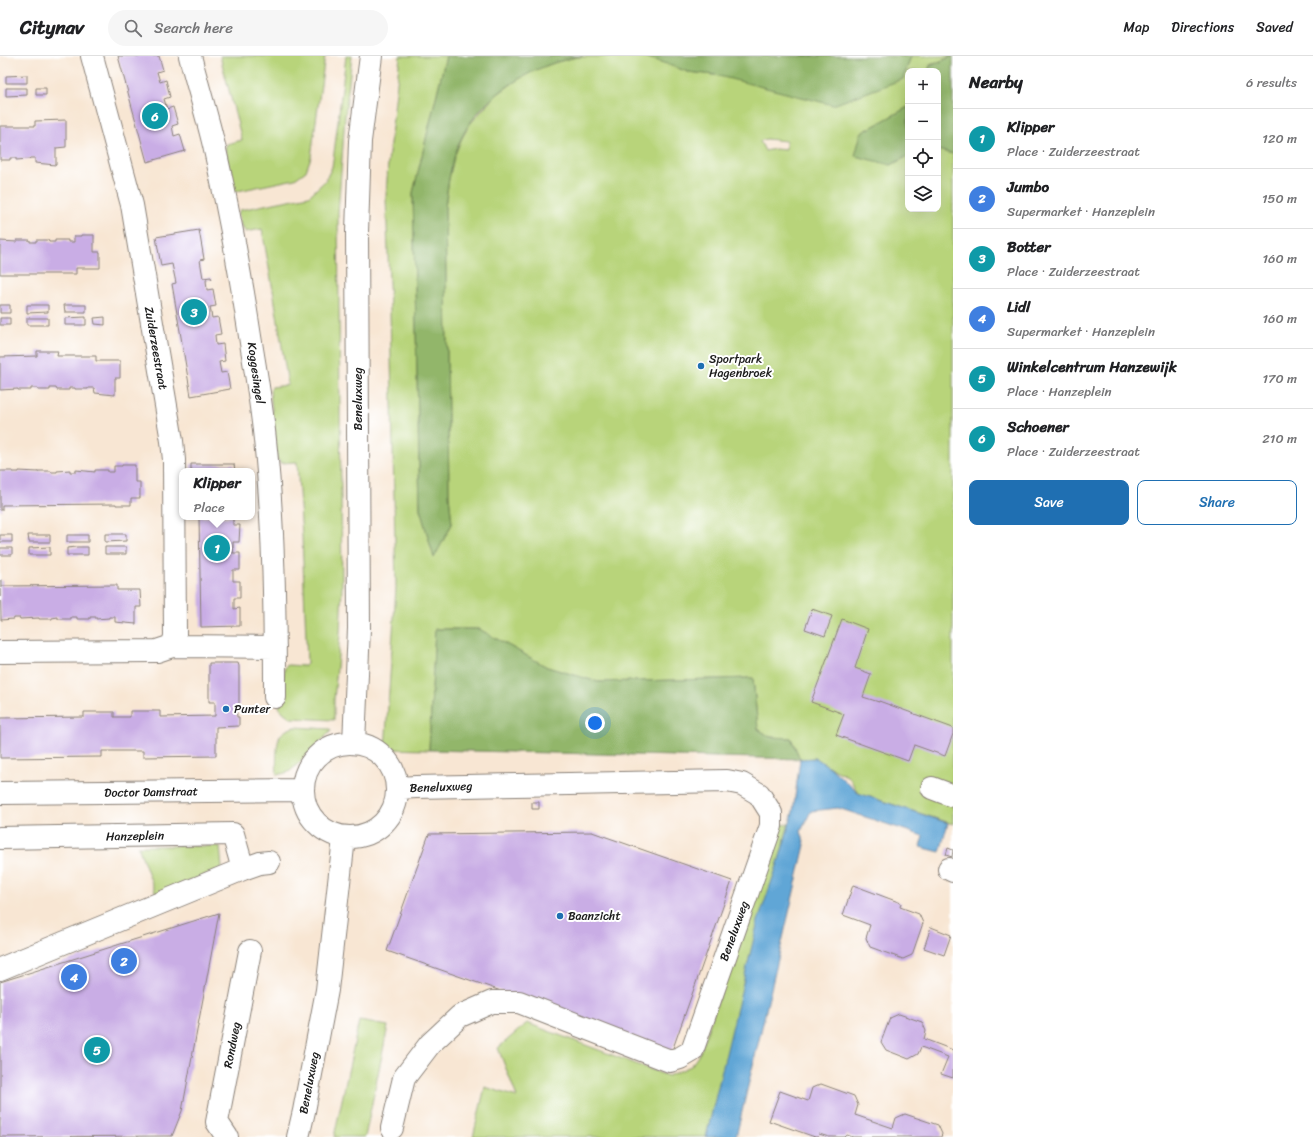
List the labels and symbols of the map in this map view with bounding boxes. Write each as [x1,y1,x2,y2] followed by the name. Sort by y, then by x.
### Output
[142,101,168,131] pin: 6
[181,297,207,327] pin: 3
[138,305,174,391] street label: Zuiderzeestraat
[241,341,271,406] street label: Koggesingel
[709,348,773,384] place label: Sportpark Hagenbroek
[696,361,706,371] marker: Sportpark Hagenbroek
[347,368,369,430] street label: Beneluxweg
[204,533,230,563] pin: 1
[234,698,272,720] place label: Punter
[221,704,231,714] marker: Punter
[585,713,605,733] your location
[409,775,473,799] street label: Beneluxweg
[104,780,198,804] street label: Doctor Damstraat
[106,824,165,848] street label: Hanzeplein
[713,898,755,964] street label: Beneluxweg
[568,905,621,927] place label: Baanzicht
[555,911,565,921] marker: Baanzicht
[111,946,137,976] pin: 2
[61,962,87,992] pin: 4
[217,1020,247,1070] street label: Rondweg
[84,1035,110,1065] pin: 5
[292,1050,326,1116] street label: Beneluxweg

